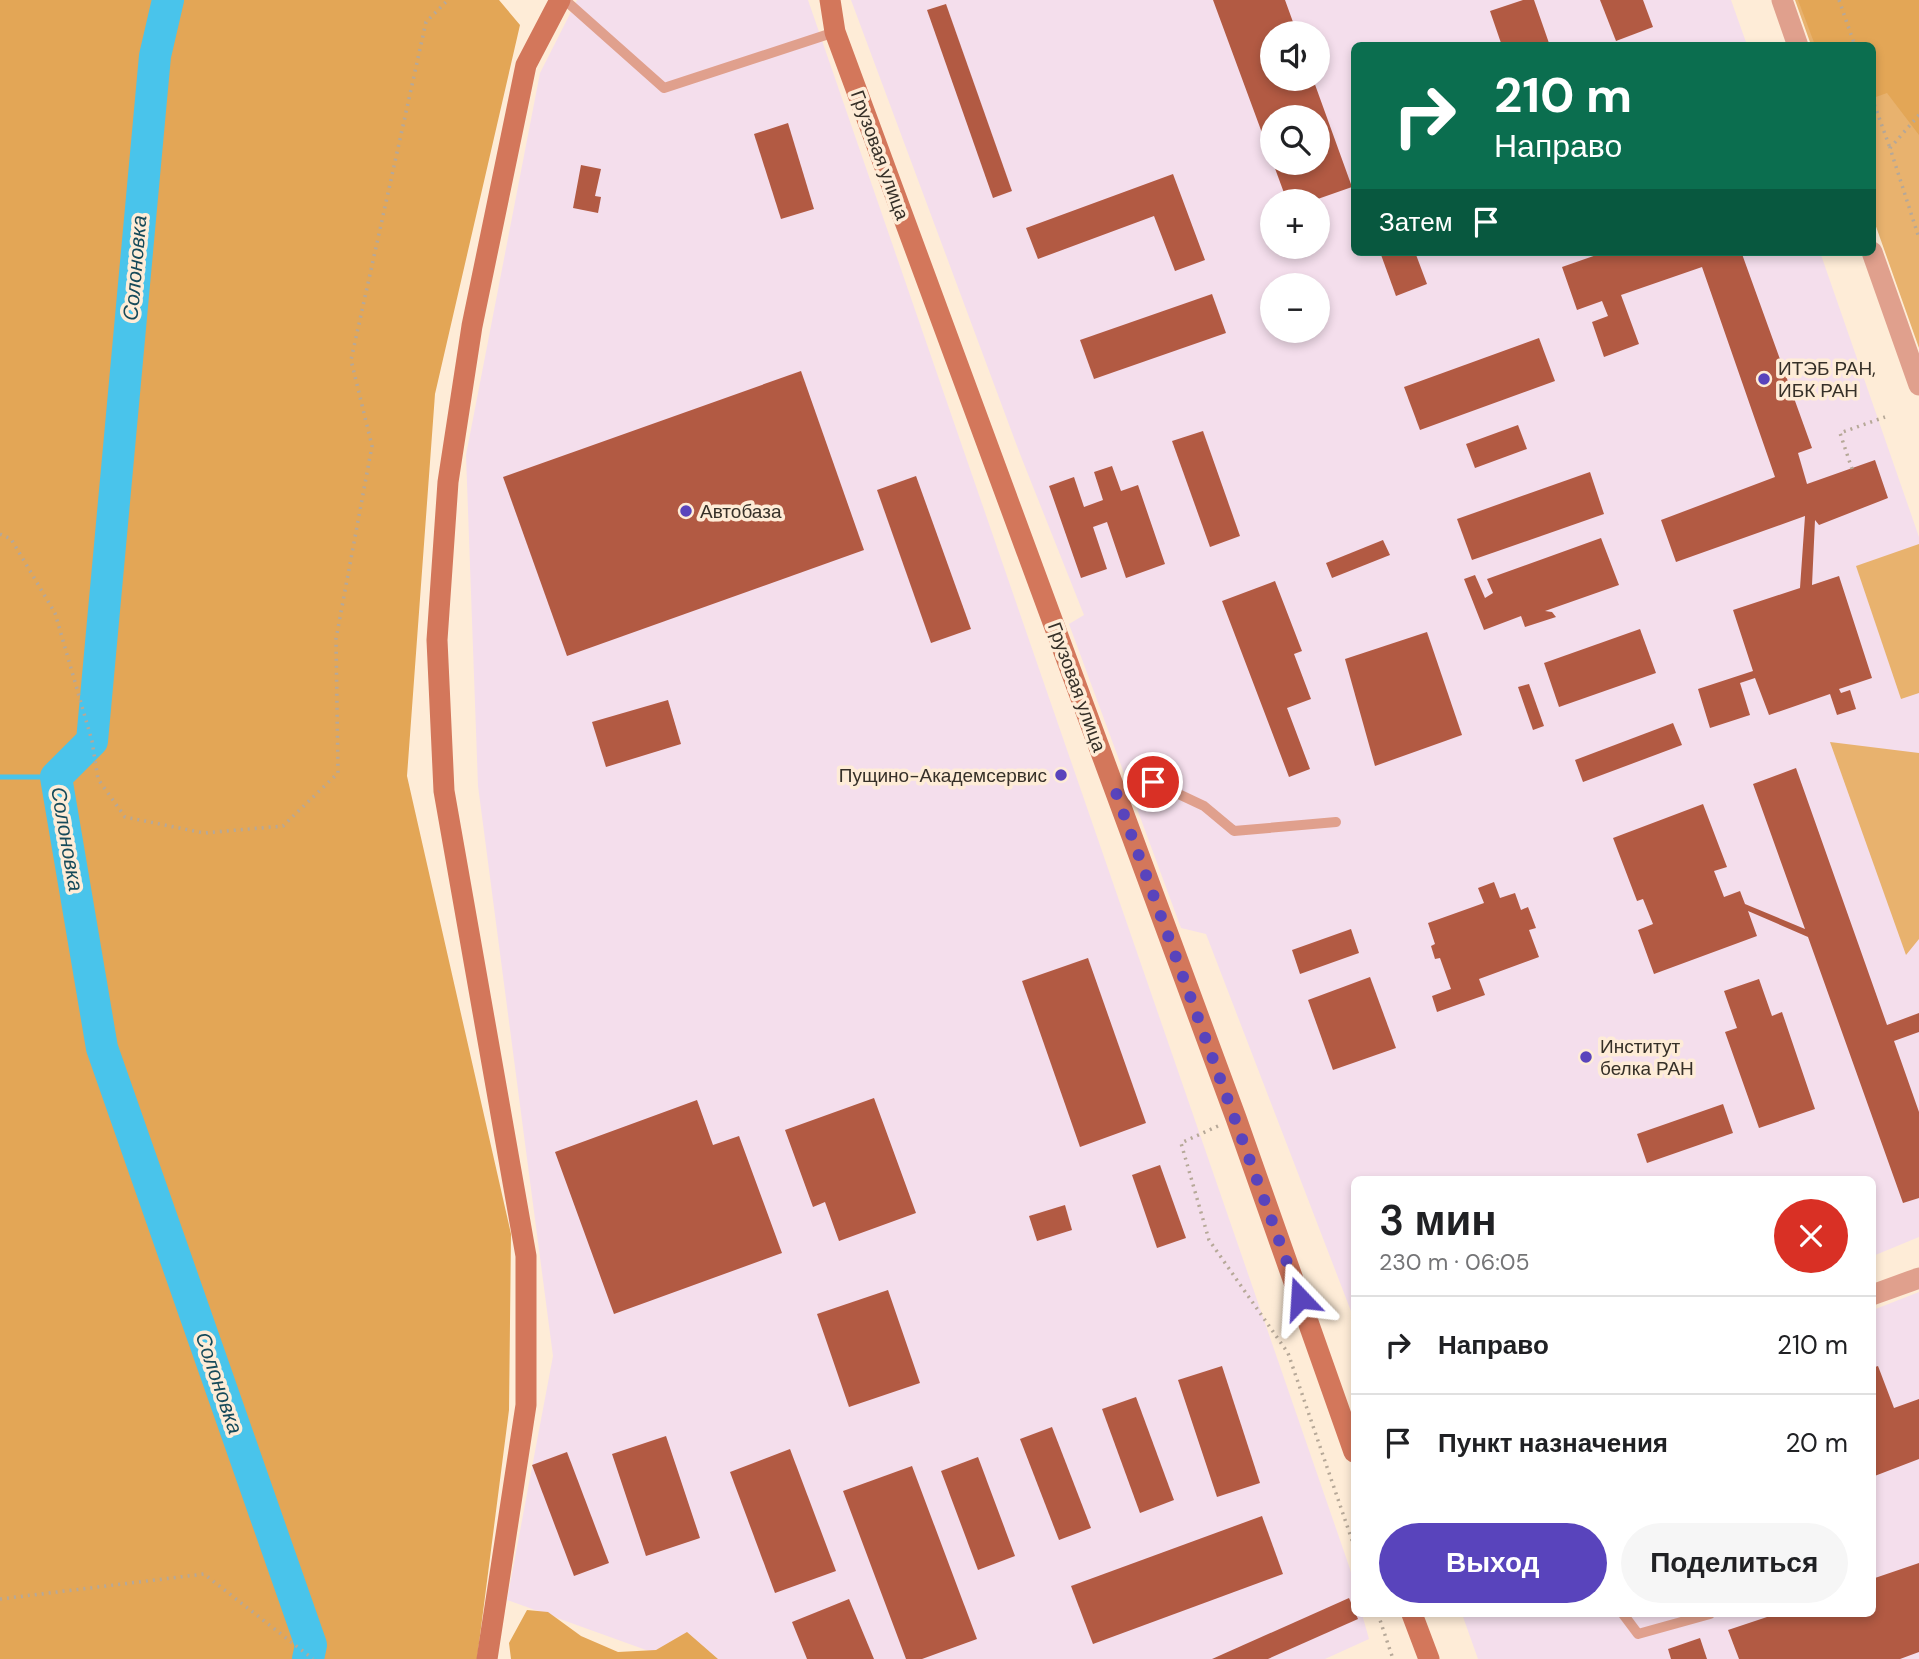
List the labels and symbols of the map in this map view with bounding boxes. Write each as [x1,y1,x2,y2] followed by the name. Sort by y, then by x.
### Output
[845,87,915,224] street label: Грузовая улица
[116,214,154,322] water label: Солоновка
[1778,356,1876,403] place label: ИТЭБ РАН, ИБК РАН
[1756,371,1772,387] marker: ИТЭБ РАН, ИБК РАН
[700,499,782,524] place label: Автобаза
[678,503,694,519] marker: Автобаза
[1042,619,1112,756] street label: Грузовая улица
[1123,752,1183,812] pin
[839,763,1047,788] place label: Пущино-Академсервис
[1053,767,1069,783] marker: Пущино-Академсервис
[44,785,90,893] water label: Солоновка
[1600,1034,1694,1081] place label: Институт белка РАН
[1578,1049,1594,1065] marker: Институт белка РАН
[1263,1261,1337,1335] position arrow
[189,1328,249,1438] water label: Солоновка

